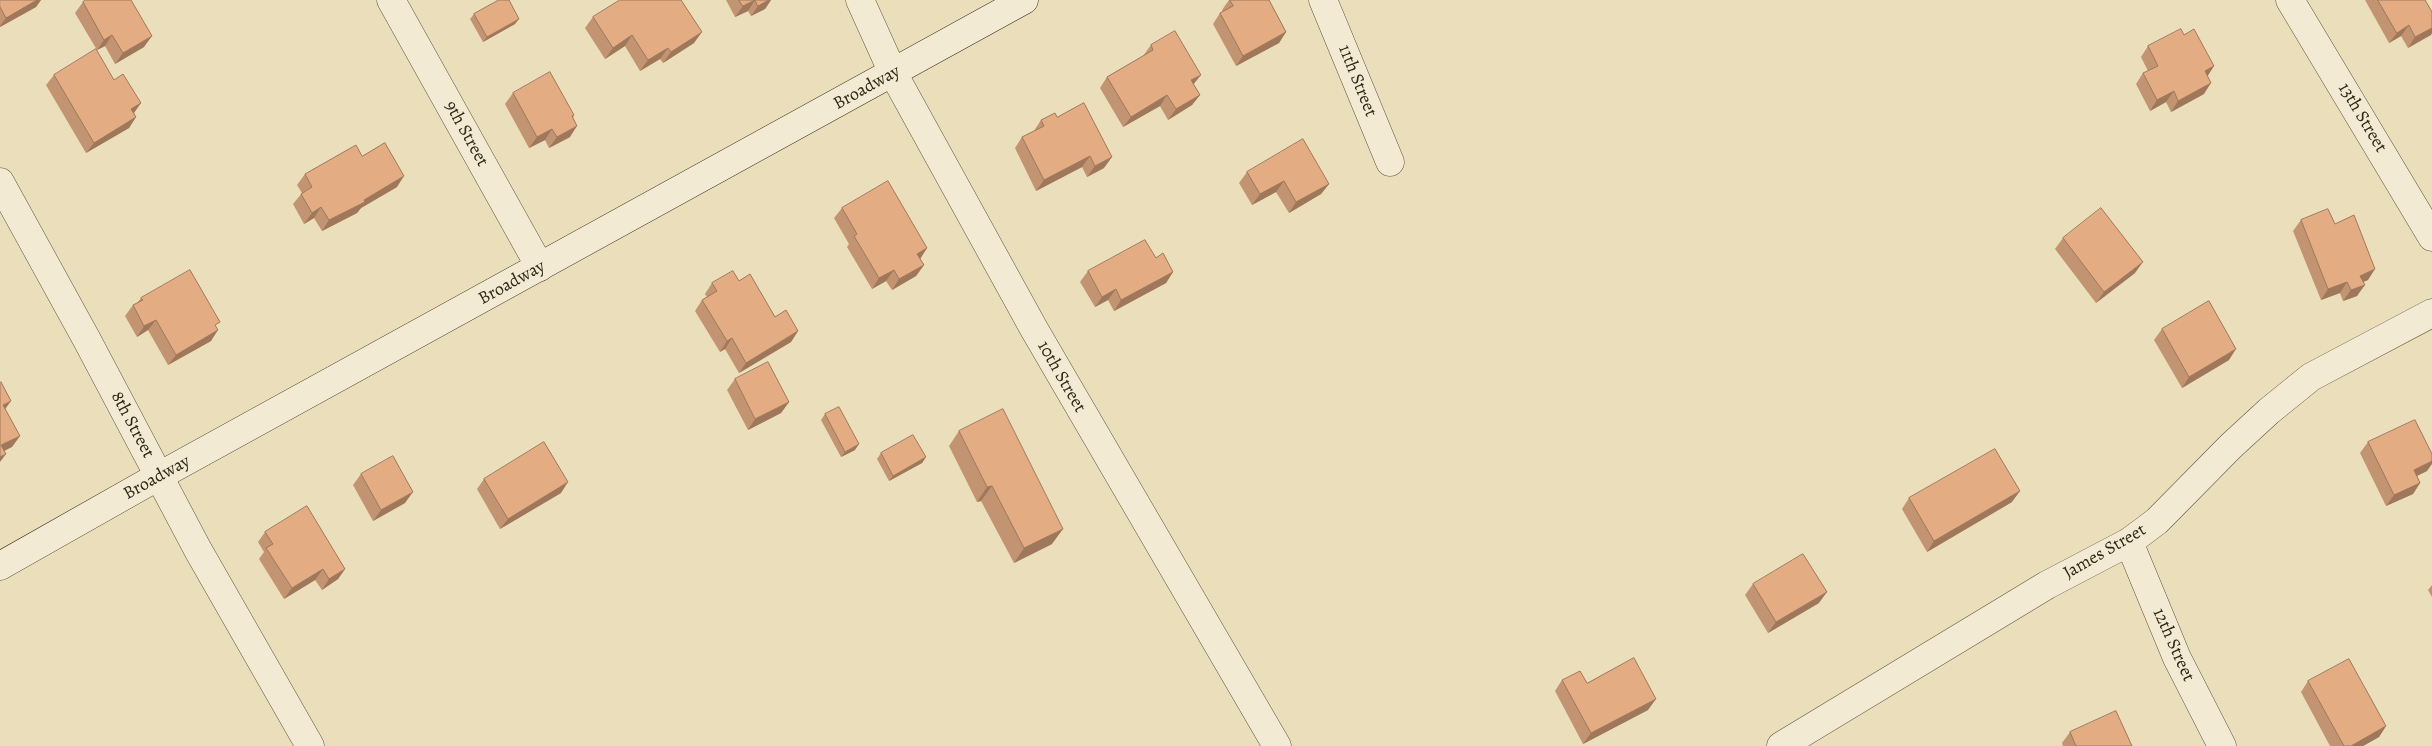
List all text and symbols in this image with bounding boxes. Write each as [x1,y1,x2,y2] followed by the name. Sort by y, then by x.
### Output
[1333,42,1381,120] street label: 11th Street
[830,61,904,115] street label: Broadway
[2333,79,2391,157] street label: 13th Street
[439,97,493,171] street label: 9th Street
[475,256,549,310] street label: Broadway
[1032,337,1090,417] street label: 10th Street
[106,388,158,462] street label: 8th Street
[120,451,194,505] street label: Broadway
[2060,520,2150,584] street label: James Street
[2147,605,2199,685] street label: 12th Street

